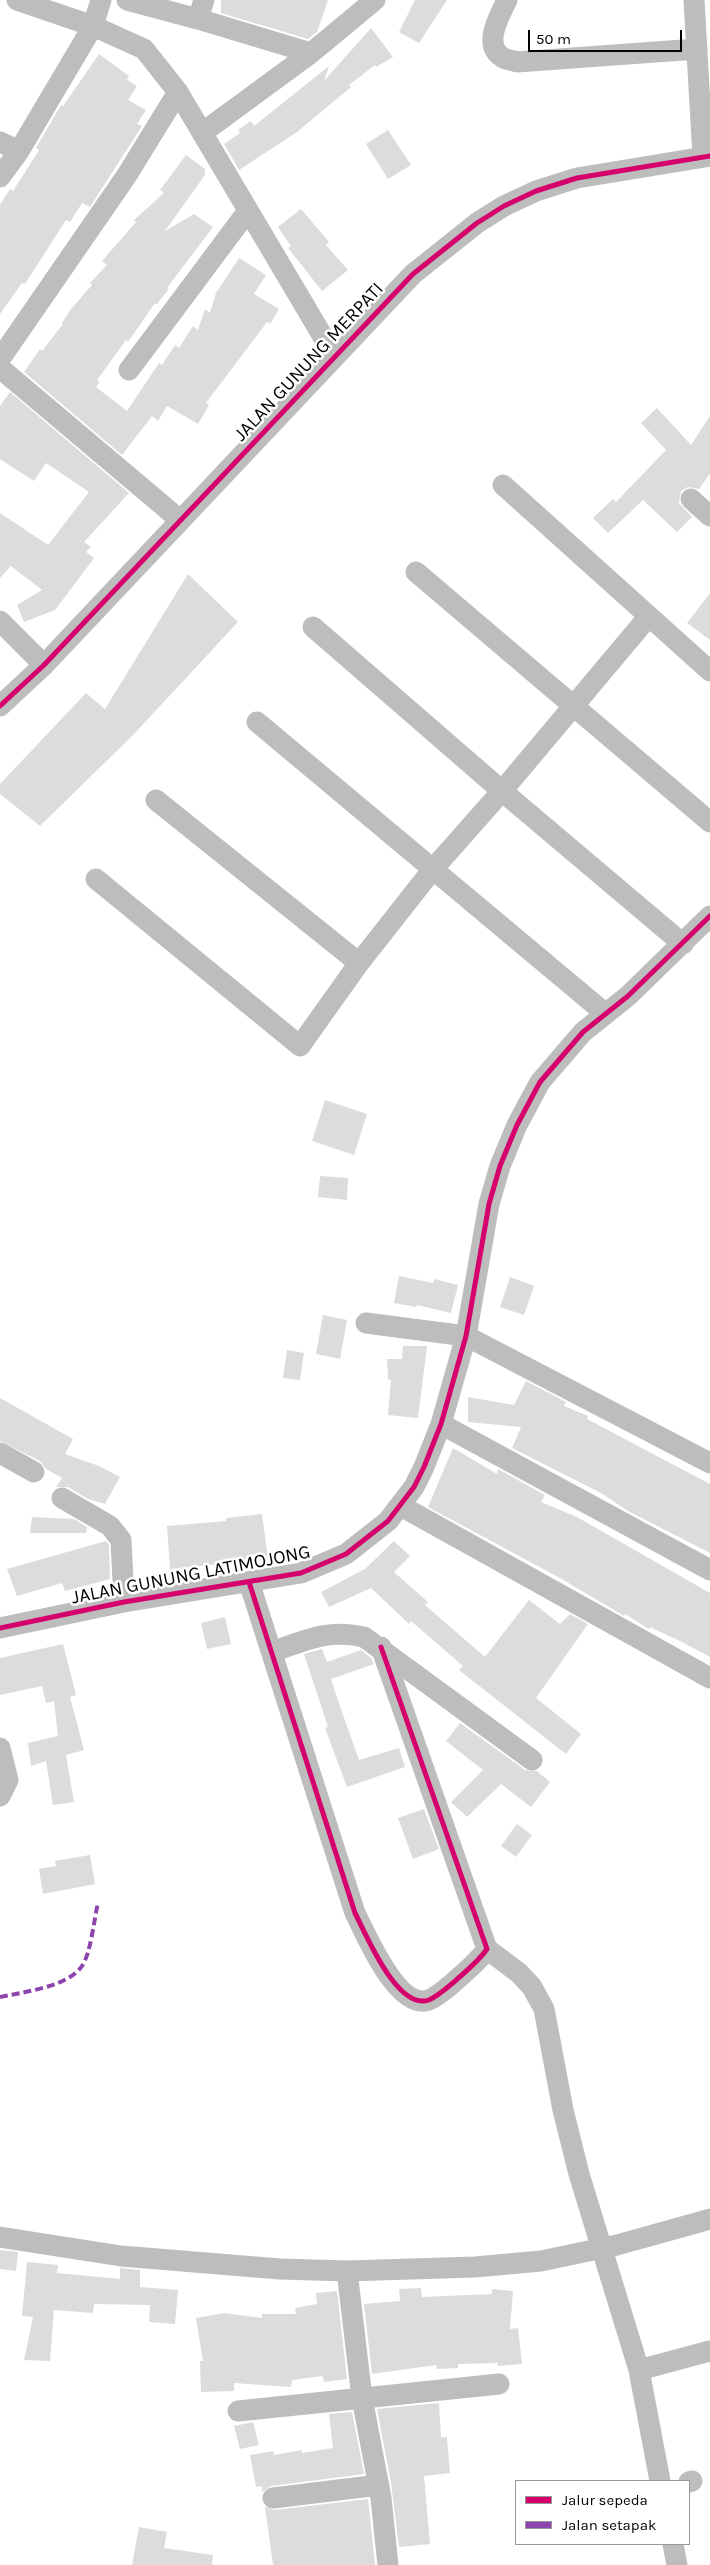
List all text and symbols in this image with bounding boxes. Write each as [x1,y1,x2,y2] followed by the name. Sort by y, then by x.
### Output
[530,20,684,52] scale bar
[536,30,571,48] text: 50 m
[229,278,389,446] street label: JALAN GUNUNG MERPATI
[70,1541,312,1609] street label: JALAN GUNUNG LATIMOJONG
[515,2480,690,2545] legend
[562,2491,648,2509] text: Jalur sepeda
[562,2516,656,2534] text: Jalan setapak

